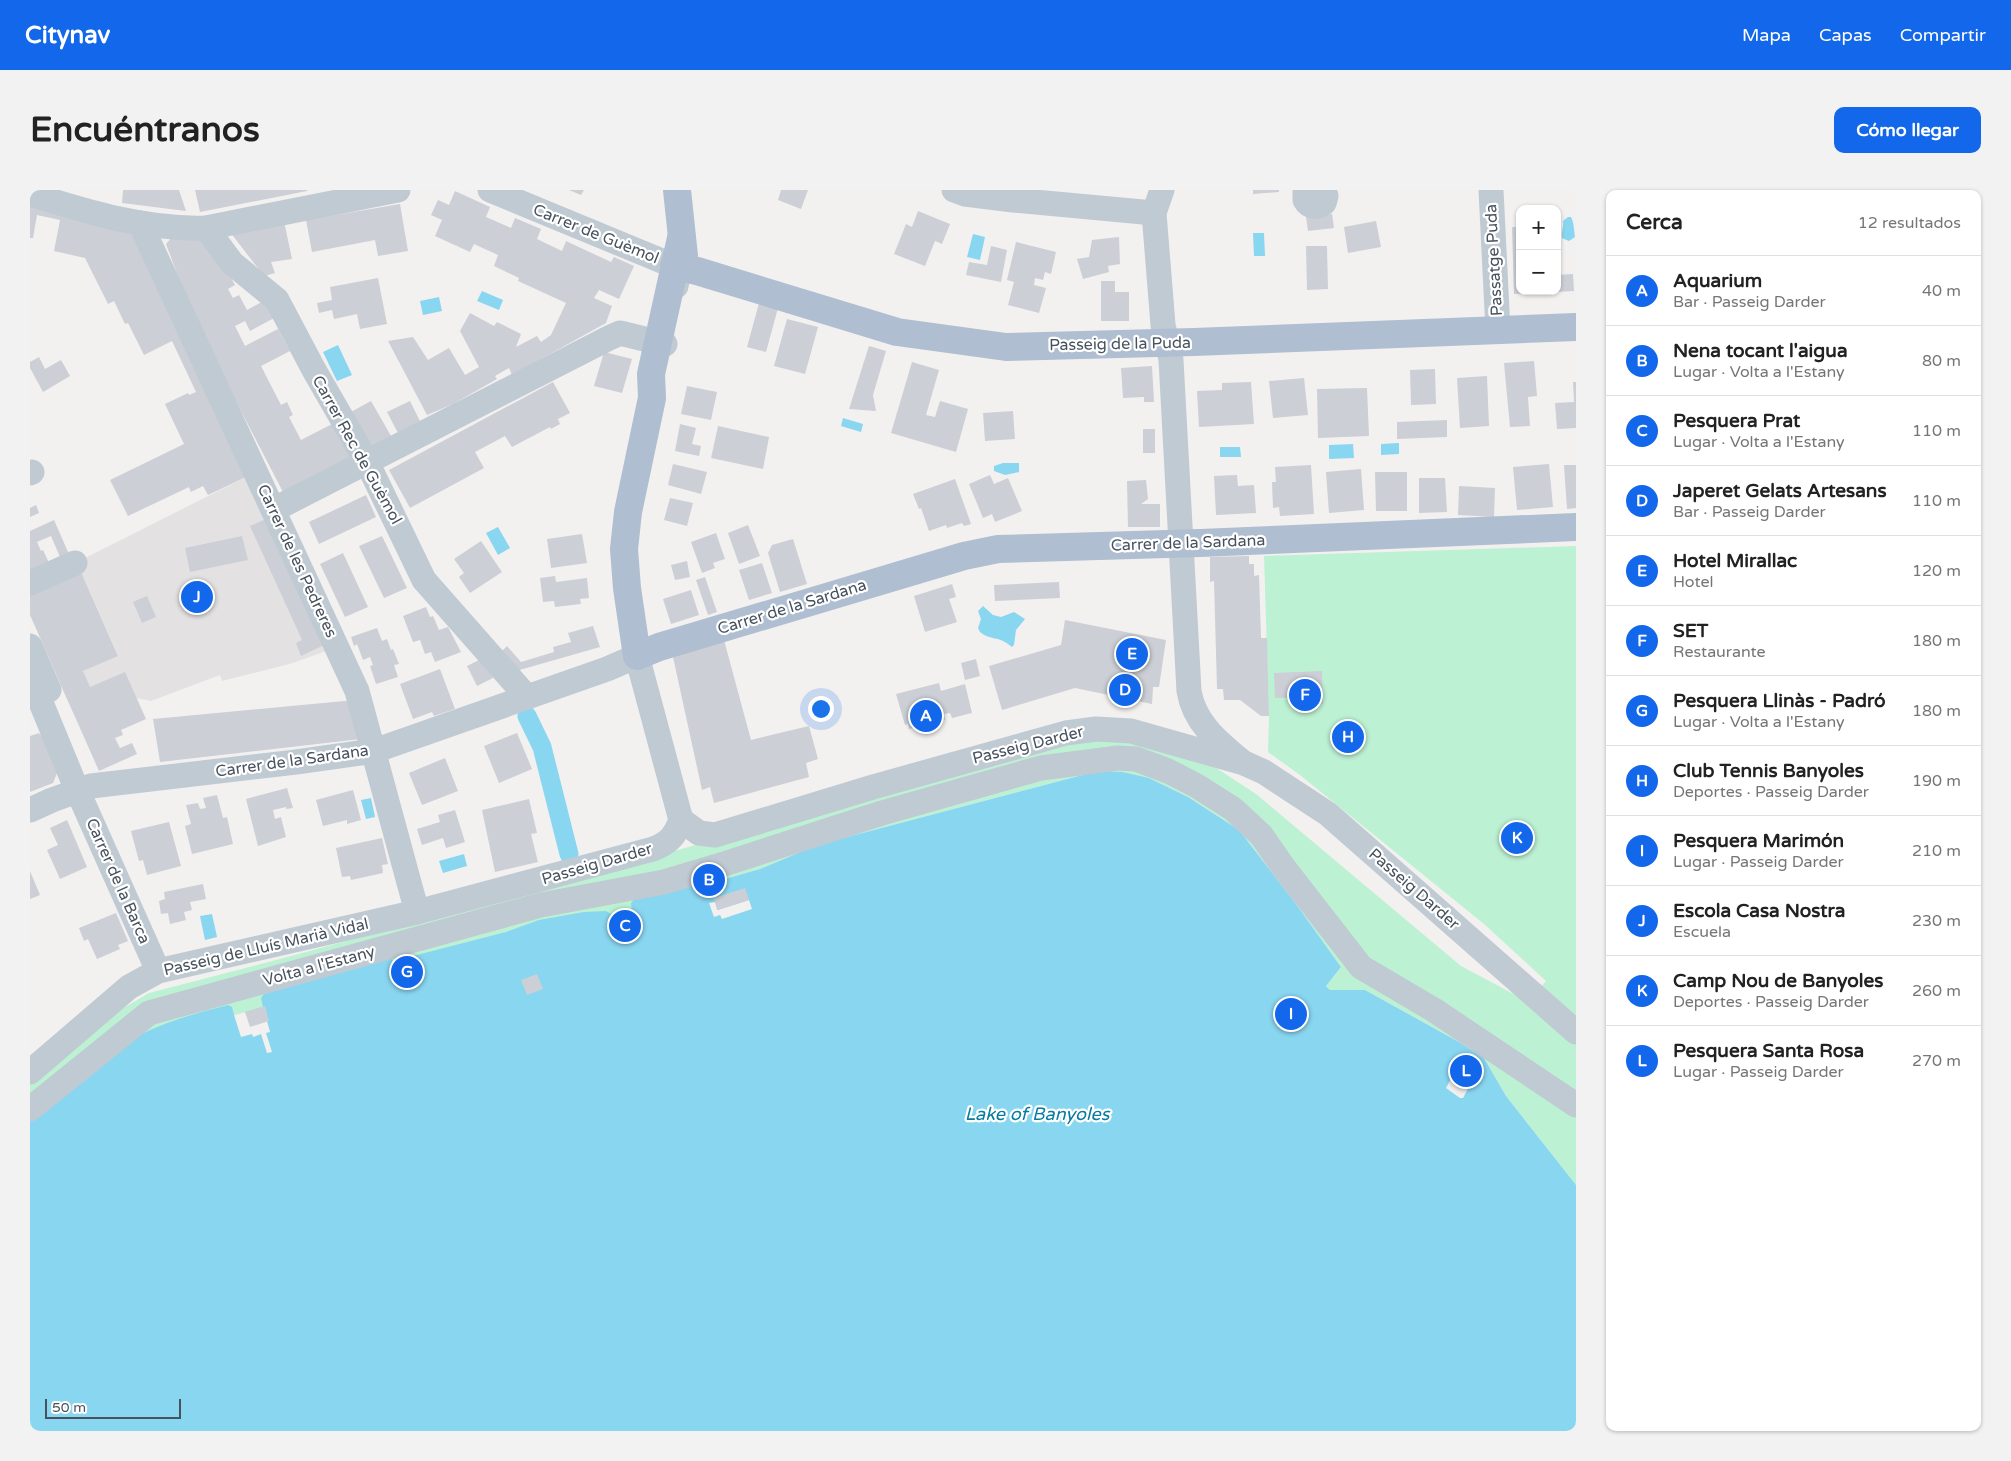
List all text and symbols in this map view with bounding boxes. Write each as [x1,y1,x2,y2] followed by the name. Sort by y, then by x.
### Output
[25,21,110,50] text: Citynav
[1742,24,1791,46] text: Mapa
[1819,24,1872,46] text: Capas
[1900,24,1986,46] text: Compartir
[1834,107,1981,153] button: Cómo llegar
[30,109,260,151] text: Encuéntranos
[530,200,662,268] street label: Carrer de Guèmol
[1481,203,1507,317] street label: Passatge Puda
[1516,205,1561,295] map controls
[1516,205,1561,250] button: +
[1626,210,1683,235] text: Cerca
[1858,213,1961,233] text: 12 resultados
[1516,250,1561,295] button: −
[1673,270,1762,292] text: Aquarium
[1636,281,1648,301] text: A
[1922,281,1961,301] text: 40 m
[1673,292,1826,312] text: Bar · Passeig Darder
[1049,333,1191,355] street label: Passeig de la Puda
[1673,340,1848,362] text: Nena tocant l'aigua
[1636,351,1648,371] text: B
[1922,351,1961,371] text: 80 m
[1673,362,1845,382] text: Lugar · Volta a l'Estany
[308,372,406,528] street label: Carrer Rec de Guèmol
[1673,410,1800,432] text: Pesquera Prat
[1636,421,1648,441] text: C
[1912,421,1961,441] text: 110 m
[1673,432,1845,452] text: Lugar · Volta a l'Estany
[1673,480,1887,502] text: Japeret Gelats Artesans
[253,481,341,641] street label: Carrer de les Pedreres
[1636,491,1648,511] text: D
[1912,491,1961,511] text: 110 m
[1673,502,1826,522] text: Bar · Passeig Darder
[1110,530,1266,556] street label: Carrer de la Sardana
[1673,550,1797,572] text: Hotel Mirallac
[1637,561,1647,581] text: E
[1912,561,1961,581] text: 120 m
[1673,572,1714,592] text: Hotel
[715,575,869,639] street label: Carrer de la Sardana
[181,578,213,616] pin: J
[1673,620,1708,642] text: SET
[1637,631,1647,651] text: F
[1912,631,1961,651] text: 180 m
[1116,635,1148,673] pin: E
[1673,642,1766,662] text: Restaurante
[1109,671,1141,709] pin: D
[1289,676,1321,714] pin: F
[1673,690,1885,712] text: Pesquera Llinàs - Padró
[808,696,834,722] your location
[910,697,942,735] pin: A
[1636,701,1648,721] text: G
[1912,701,1961,721] text: 180 m
[1673,712,1845,732] text: Lugar · Volta a l'Estany
[1332,718,1364,756] pin: H
[970,721,1087,768] street label: Passeig Darder
[214,740,370,782] street label: Carrer de la Sardana
[1673,760,1864,782] text: Club Tennis Banyoles
[1636,771,1648,791] text: H
[1912,771,1961,791] text: 190 m
[1673,782,1869,802] text: Deportes · Passeig Darder
[81,815,155,947] street label: Carrer de la Barca
[1501,819,1533,857] pin: K
[1673,830,1844,852] text: Pesquera Marimón
[539,838,655,889] street label: Passeig Darder
[1640,841,1644,861] text: I
[1912,841,1961,861] text: 210 m
[1364,844,1464,935] street label: Passeig Darder
[1673,852,1844,872] text: Lugar · Passeig Darder
[693,861,725,899] pin: B
[1673,900,1846,922] text: Escola Casa Nostra
[609,907,641,945] pin: C
[1638,911,1646,931] text: J
[1912,911,1961,931] text: 230 m
[162,914,370,980] street label: Passeig de Lluís Marià Vidal
[1673,922,1731,942] text: Escuela
[261,941,377,991] street label: Volta a l'Estany
[391,953,423,991] pin: G
[1673,970,1883,992] text: Camp Nou de Banyoles
[1637,981,1647,1001] text: K
[1912,981,1961,1001] text: 260 m
[1673,992,1869,1012] text: Deportes · Passeig Darder
[1275,995,1307,1033] pin: I
[1673,1040,1864,1062] text: Pesquera Santa Rosa
[1637,1051,1647,1071] text: L
[1912,1051,1961,1071] text: 270 m
[1450,1052,1482,1090] pin: L
[1673,1062,1844,1082] text: Lugar · Passeig Darder
[965,1103,1111,1125] water label: Lake of Banyoles
[45,1396,181,1419] scale bar
[52,1399,86,1416] text: 50 m

